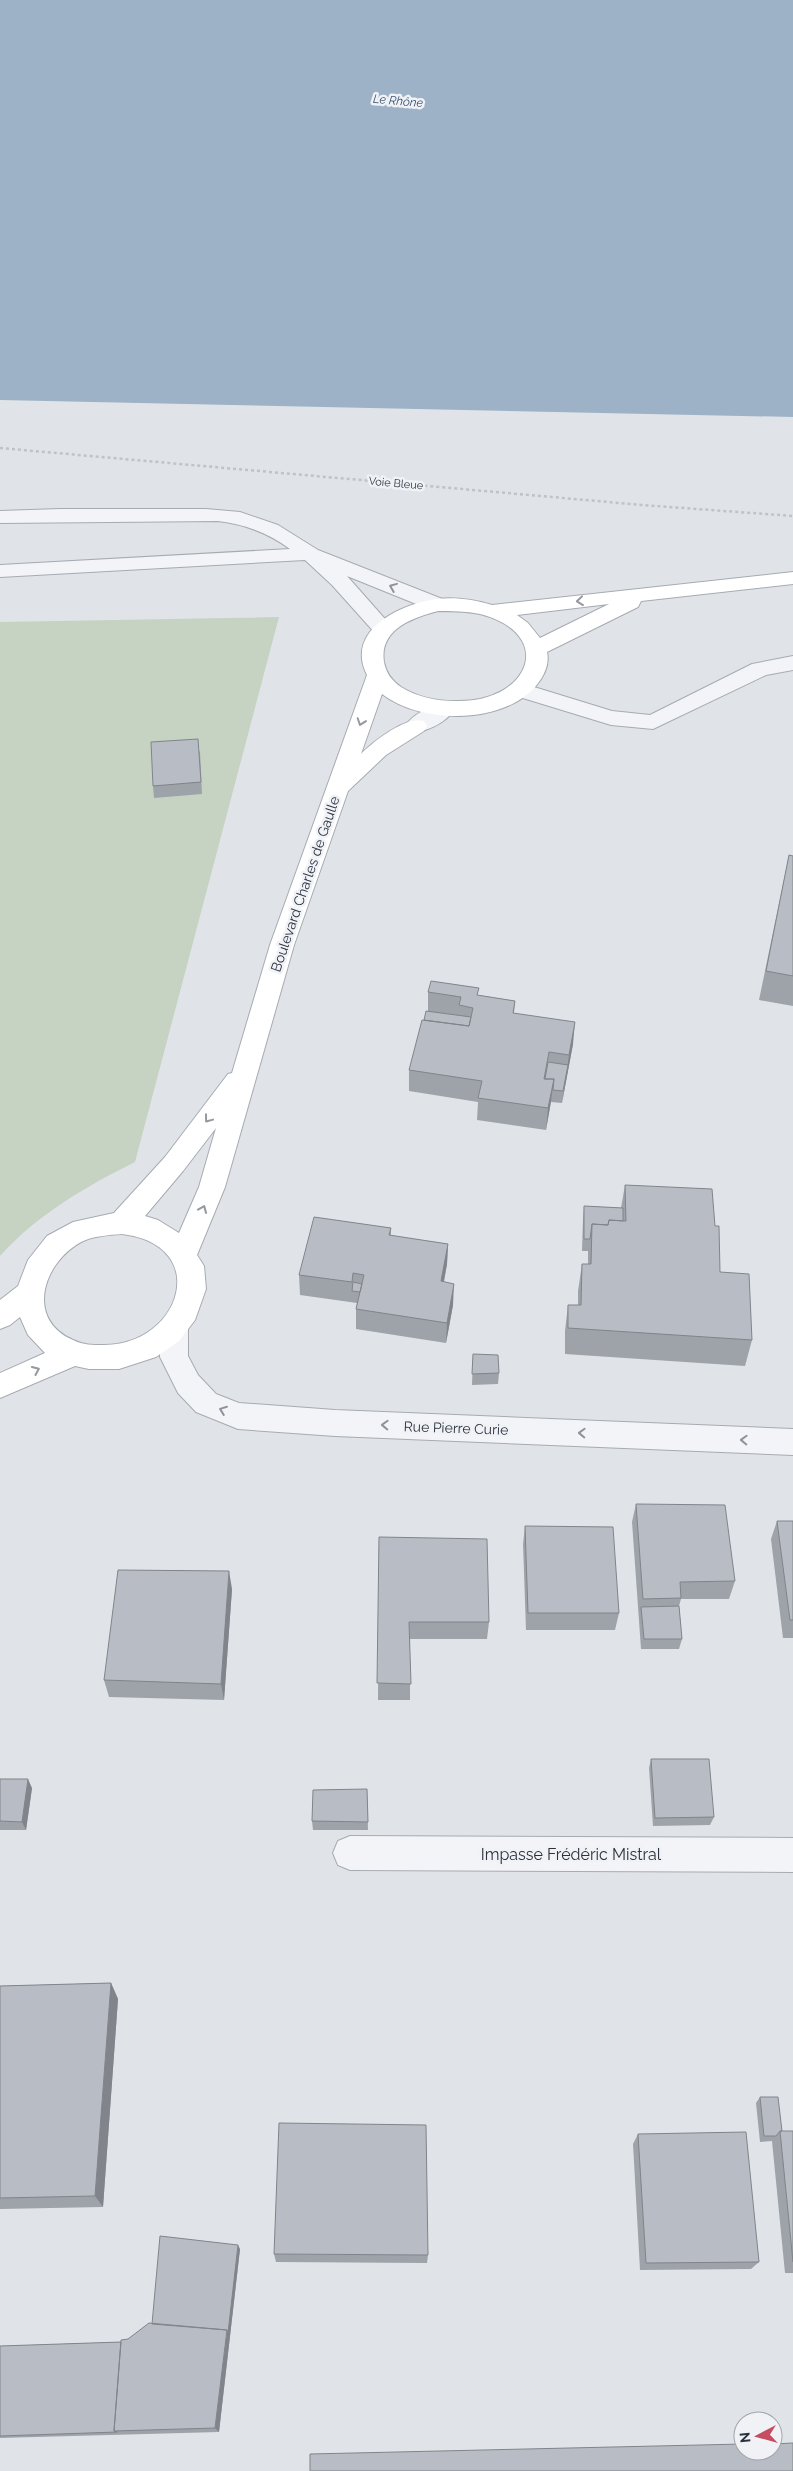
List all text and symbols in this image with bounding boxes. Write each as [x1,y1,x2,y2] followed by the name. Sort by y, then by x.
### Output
[372,92,424,110] water label: Le Rhône
[368,475,424,492] street label: Voie Bleue
[389,583,398,594] one-way arrow
[575,596,583,607] one-way arrow
[357,718,367,726] one-way arrow
[267,794,343,974] street label: Boulevard Charles de Gaulle
[205,1113,214,1123] one-way arrow
[196,1205,207,1214] one-way arrow
[31,1366,40,1377] one-way arrow
[220,1406,228,1416] one-way arrow
[403,1418,509,1438] street label: Rue Pierre Curie
[380,1419,388,1430] one-way arrow
[578,1427,586,1438] one-way arrow
[740,1434,748,1445] one-way arrow
[481,1845,662,1864] street label: Impasse Frédéric Mistral
[733,2411,783,2461] north arrow
[737,2431,754,2444] text: N

